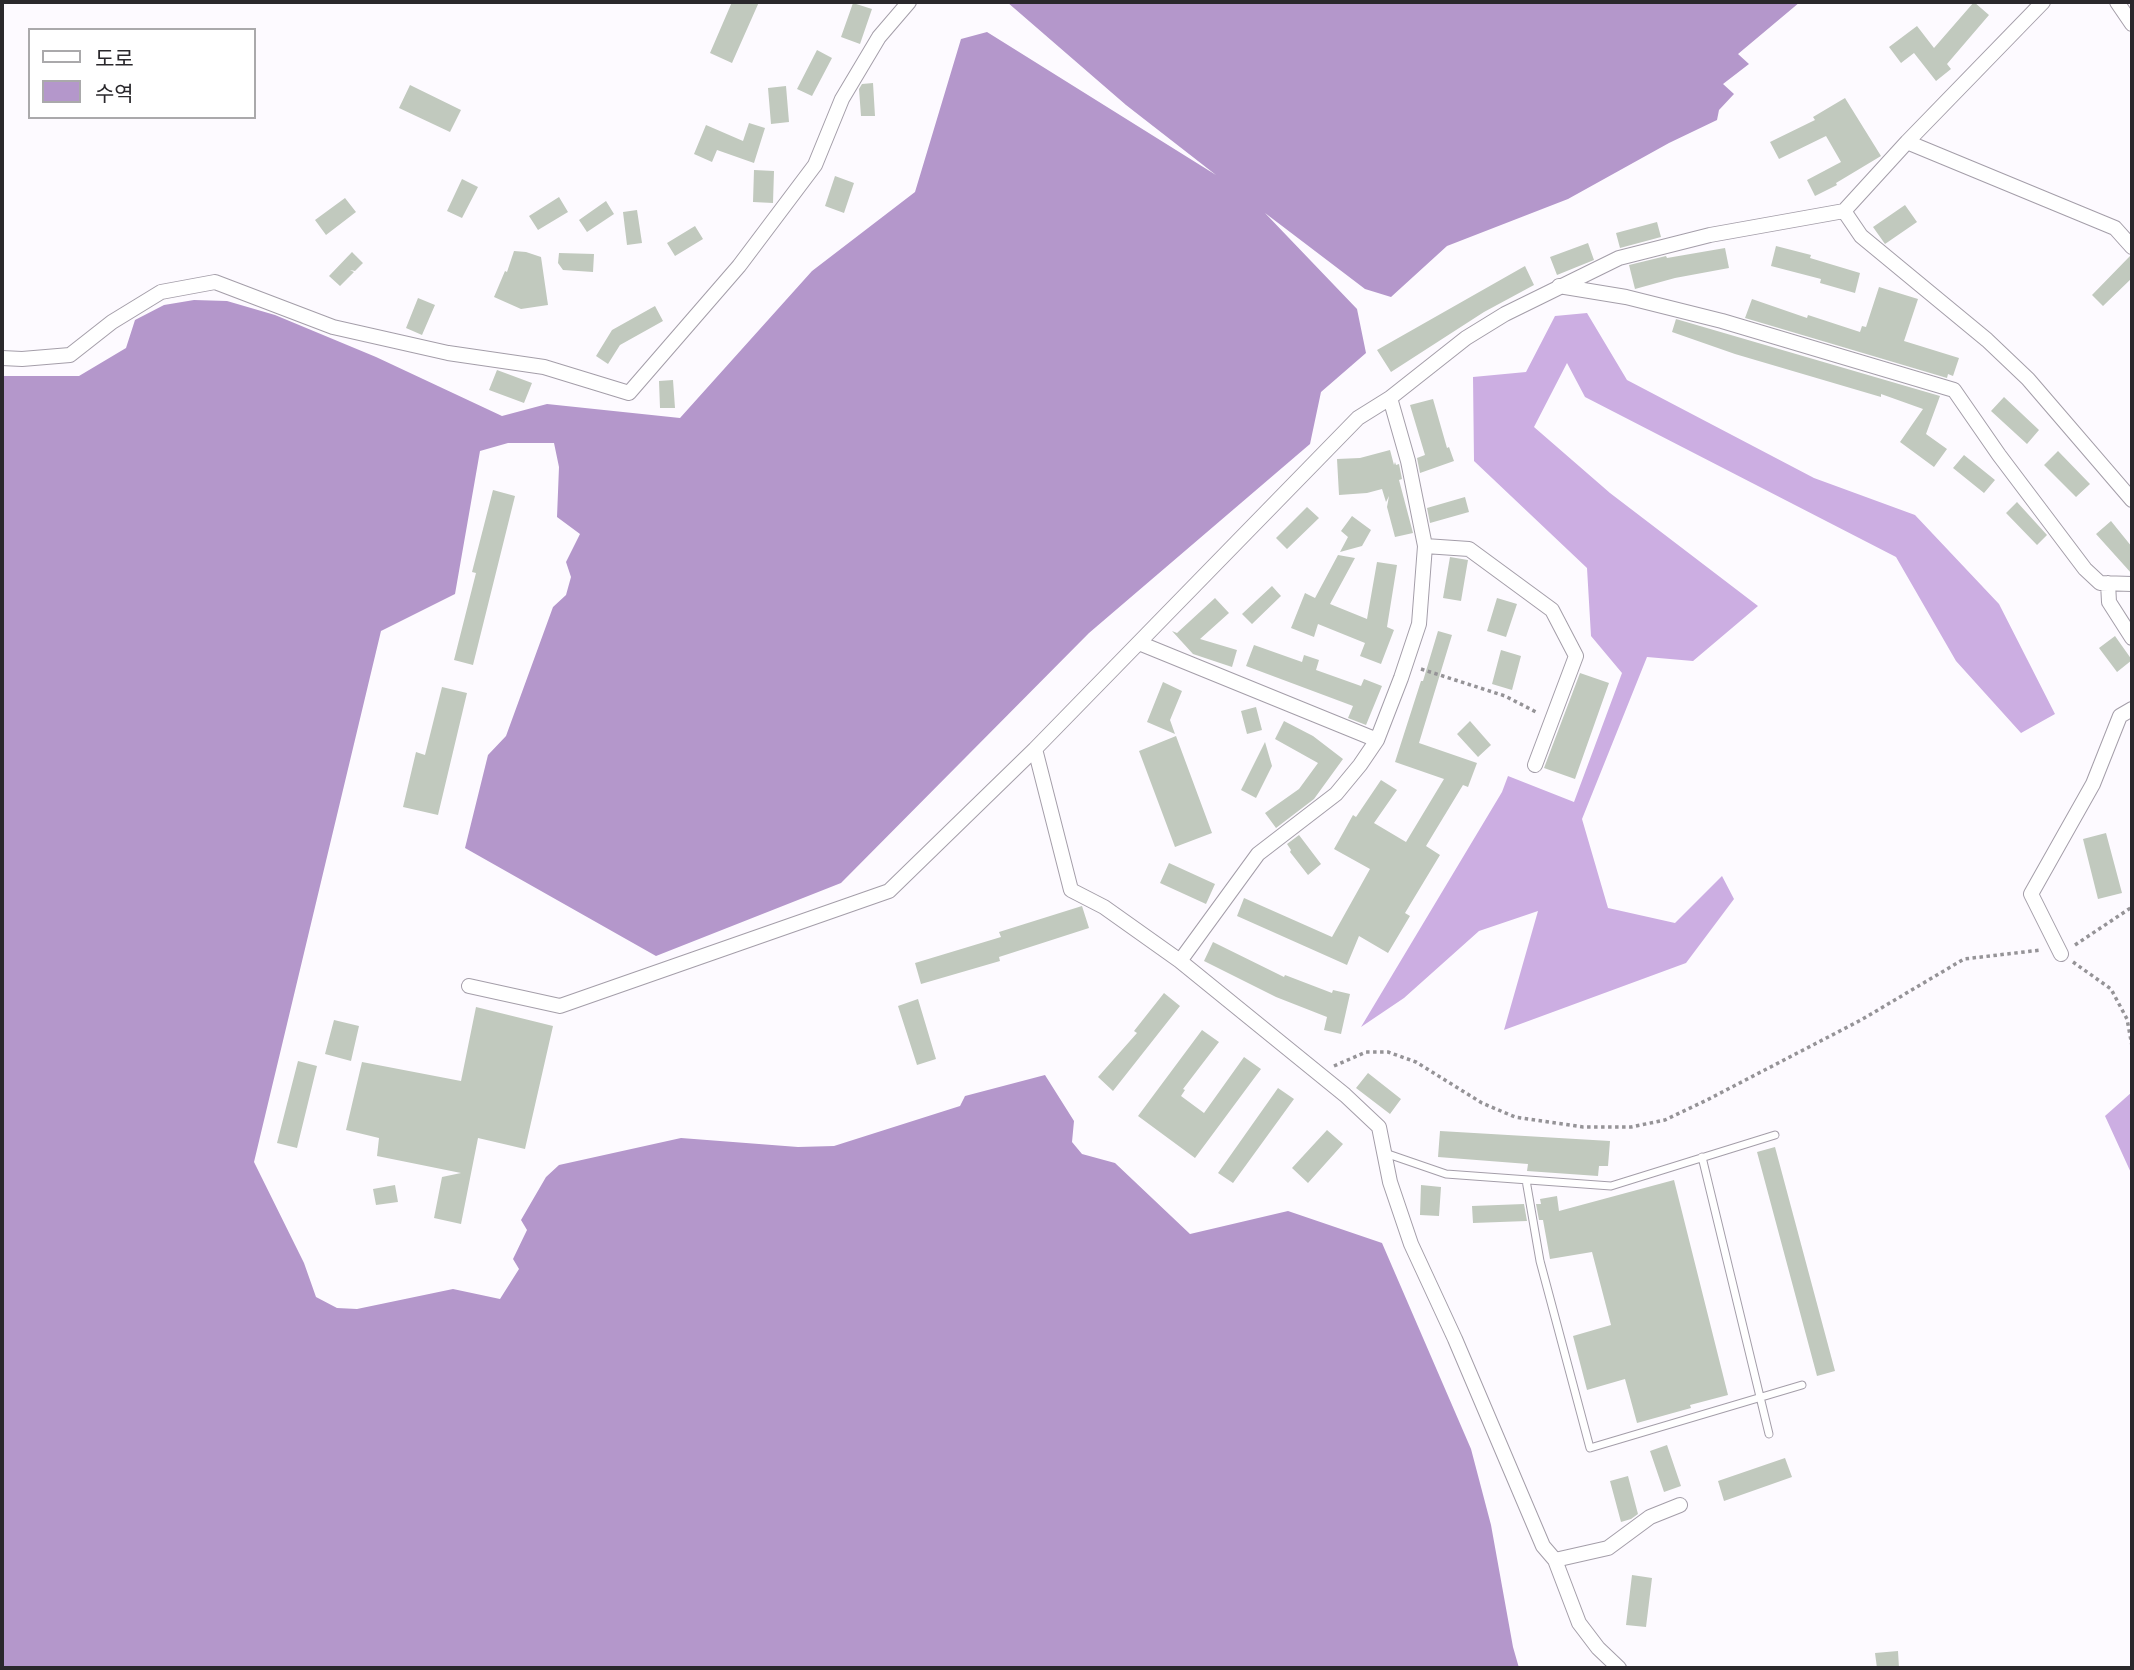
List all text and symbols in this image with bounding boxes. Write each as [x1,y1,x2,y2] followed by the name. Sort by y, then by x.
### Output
[28,28,256,119] legend
[95,45,134,72] text: 도로
[95,80,134,107] text: 수역

